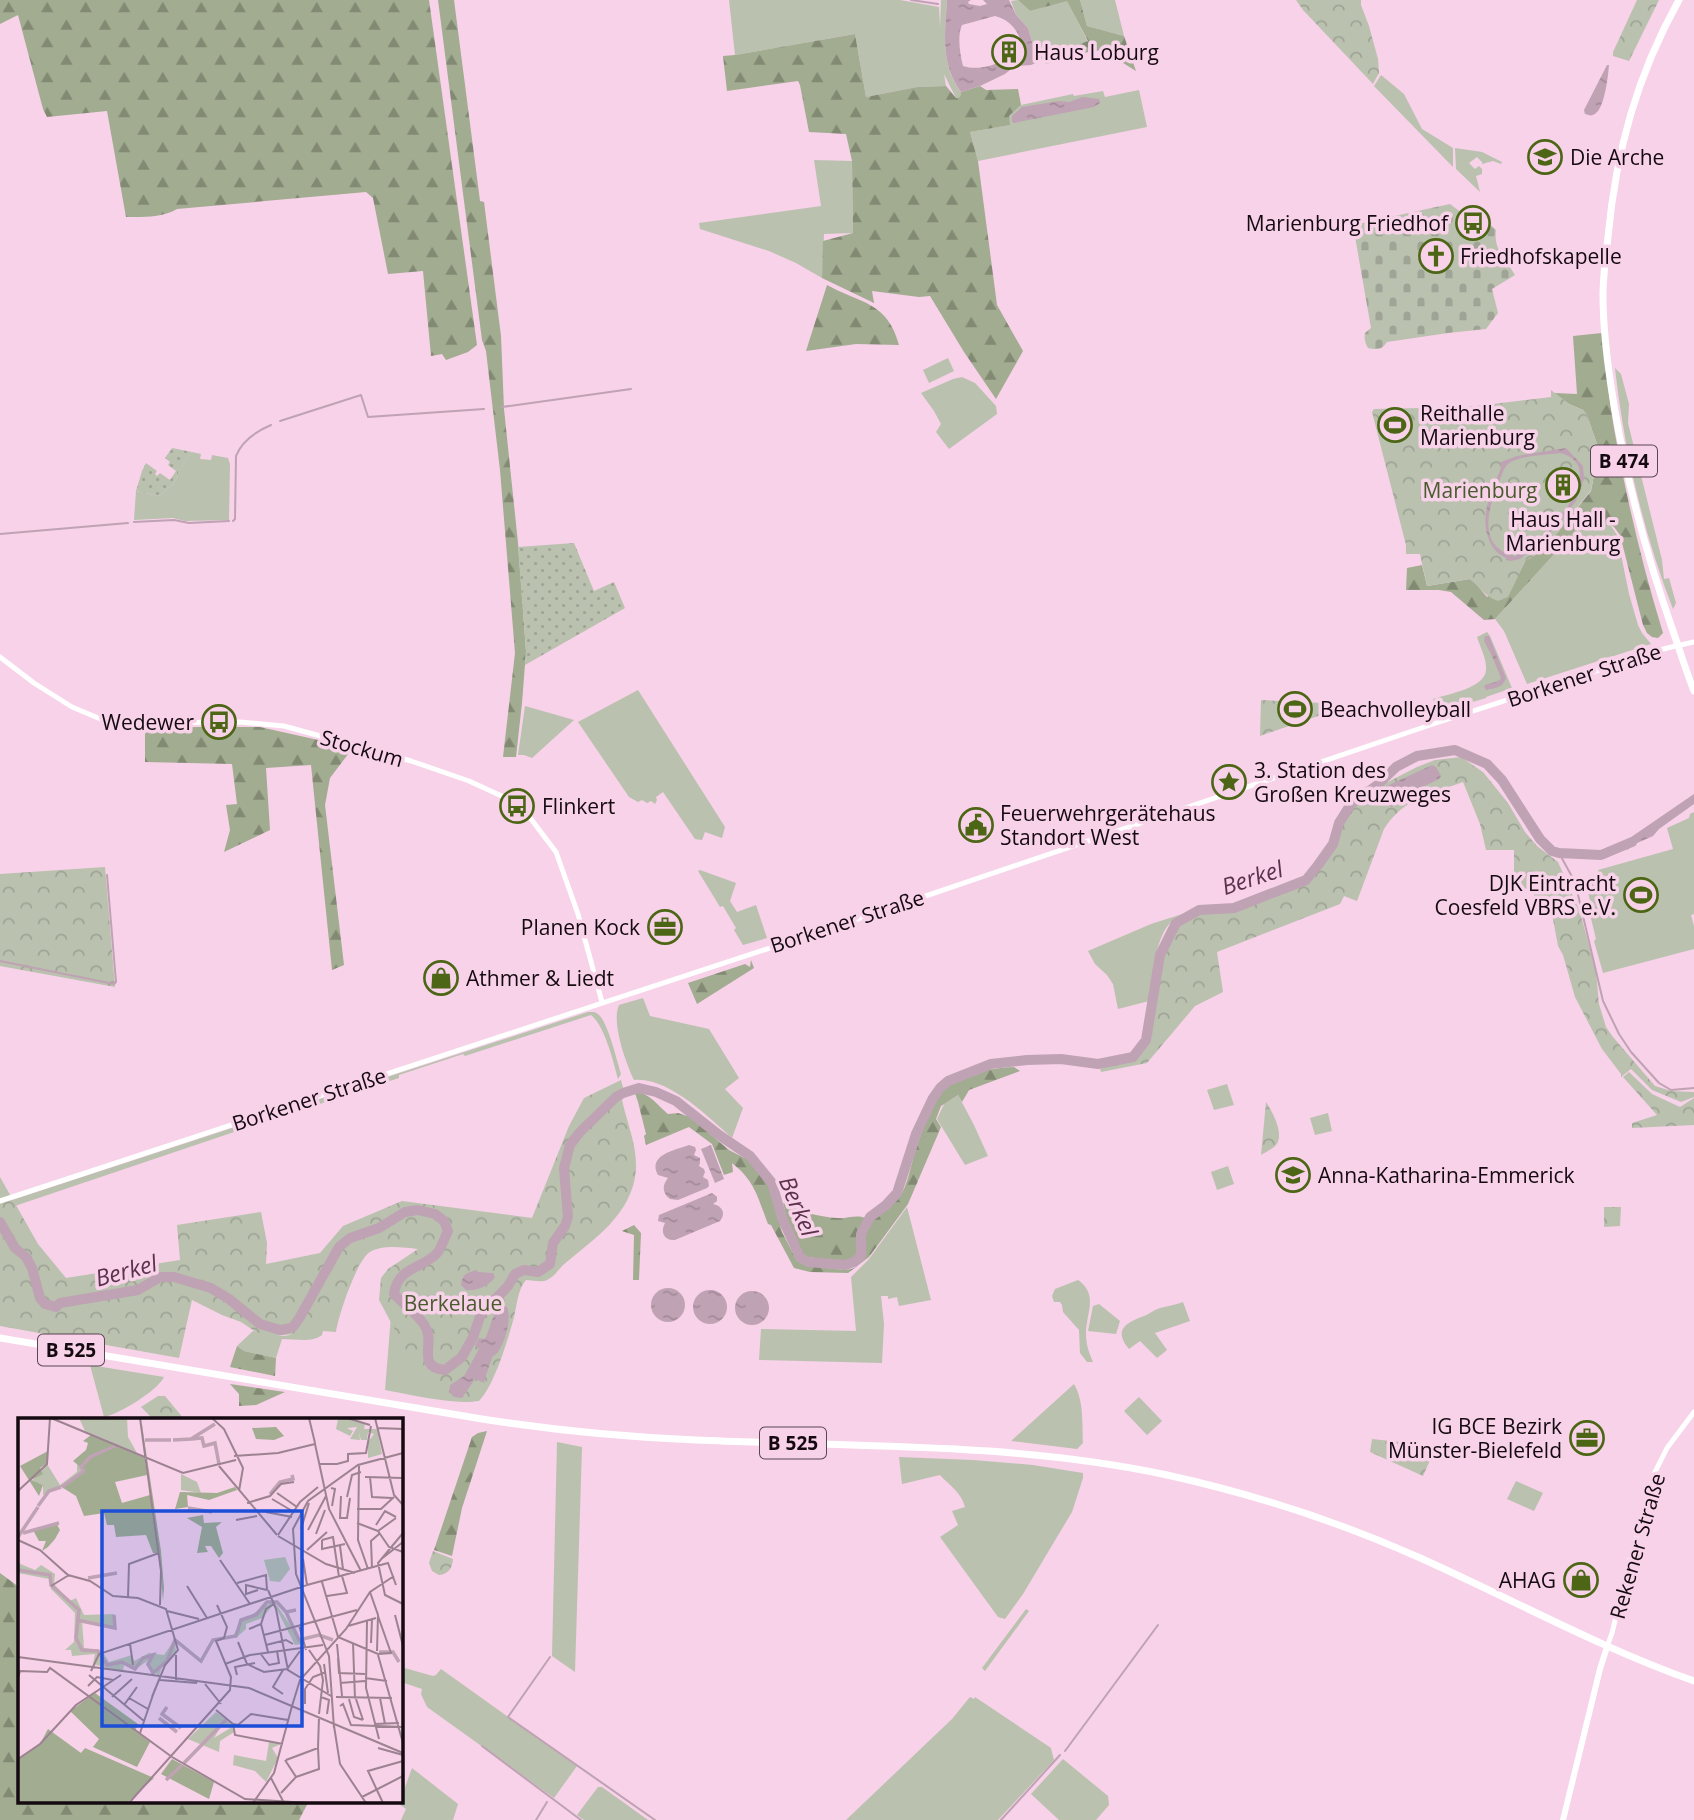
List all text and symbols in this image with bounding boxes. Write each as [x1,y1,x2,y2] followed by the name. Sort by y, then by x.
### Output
[990,33,1028,71] building icon: Haus Loburg
[1034,38,1159,66] place label: Haus Loburg
[1526,138,1564,176] school or university icon: Die Arche
[1570,143,1664,171] place label: Die Arche
[1454,204,1492,242] bus stop icon: Marienburg Friedhof
[1246,209,1450,237] place label: Marienburg Friedhof
[1417,237,1455,275] church icon: Friedhofskapelle
[1460,242,1622,270] place label: Friedhofskapelle
[1420,399,1535,451] place label: Reithalle Marienburg
[1376,406,1414,444] sports icon: Reithalle Marienburg
[1591,446,1657,476] road number: B 474
[1544,466,1582,504] building icon: Haus Hall - Marienburg
[1423,476,1537,504] park label: Marienburg
[1506,505,1620,557] place label: Haus Hall - Marienburg
[1503,637,1665,713] street label: Borkener Straße
[1276,690,1314,728] sports icon: Beachvolleyball
[1320,695,1471,723] place label: Beachvolleyball
[200,703,238,741] bus stop icon: Wedewer
[102,708,194,736] place label: Wedewer
[317,723,407,773] street label: Stockum
[1254,756,1451,808] place label: 3. Station des Großen Kreuzweges
[1210,763,1248,801] place icon: 3. Station des Großen Kreuzweges
[498,787,536,825] bus stop icon: Flinkert
[542,792,615,820] place label: Flinkert
[1000,799,1216,851] place label: Feuerwehrgerätehaus Standort West
[957,806,995,844] public building icon: Feuerwehrgerätehaus Standort West
[1217,852,1288,902] water label: Berkel
[1435,869,1616,921] place label: DJK Eintracht Coesfeld VBRS e.V.
[1622,876,1660,914] sports icon: DJK Eintracht Coesfeld VBRS e.V.
[766,883,928,959] street label: Borkener Straße
[646,908,684,946] office icon: Planen Kock
[521,913,640,941] place label: Planen Kock
[422,959,460,997] shop icon: Athmer & Liedt
[466,964,614,992] place label: Athmer & Liedt
[228,1061,390,1137] street label: Borkener Straße
[1274,1156,1312,1194] school or university icon: Anna-Katharina-Emmerick
[1318,1161,1575,1189] place label: Anna-Katharina-Emmerick
[772,1171,826,1242] water label: Berkel
[92,1246,162,1294] water label: Berkel
[404,1289,502,1317] park label: Berkelaue
[38,1334,104,1366] road number: B 525
[1388,1412,1562,1464] place label: IG BCE Bezirk Münster-Bielefeld
[18,1418,402,1802] inset map
[1568,1419,1606,1457] office icon: IG BCE Bezirk Münster-Bielefeld
[760,1428,826,1458] road number: B 525
[1603,1470,1671,1622] street label: Rekener Straße
[1562,1561,1600,1599] shop icon: AHAG
[1499,1566,1556,1594] place label: AHAG

